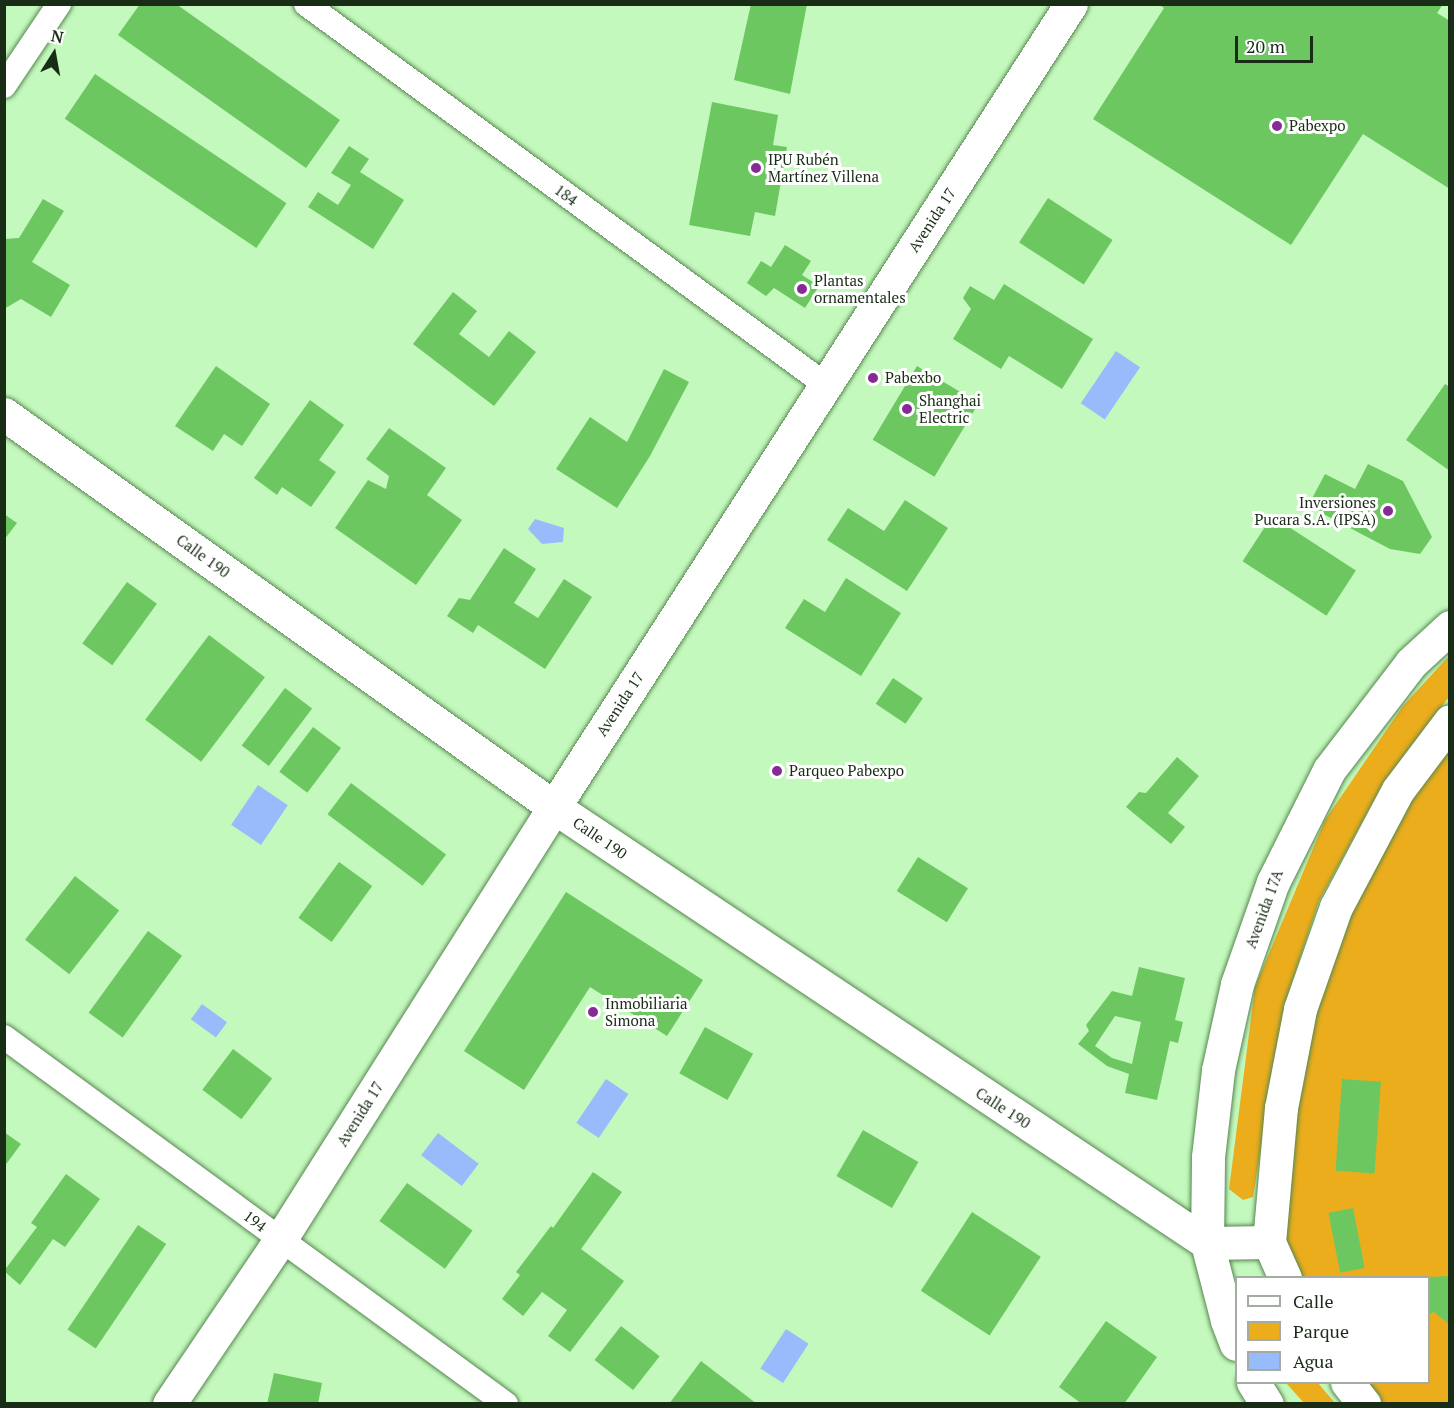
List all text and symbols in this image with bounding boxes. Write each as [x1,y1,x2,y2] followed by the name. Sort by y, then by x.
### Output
[24,24,84,84] north arrow
[49,24,65,48] text: N
[1238,24,1316,62] scale bar
[1246,34,1285,58] text: 20 m
[1289,117,1346,135] place label: Pabexpo
[1270,119,1284,133] marker: Pabexpo
[768,150,880,185] place label: IPU Rubén Martínez Villena
[749,161,763,175] marker: IPU Rubén Martínez Villena
[551,181,581,209] street label: 184
[905,184,959,256] street label: Avenida 17
[814,271,906,306] place label: Plantas ornamentales
[795,282,809,296] marker: Plantas ornamentales
[885,369,941,387] place label: Pabexbo
[866,371,880,385] marker: Pabexbo
[919,391,981,426] place label: Shanghai Electric
[900,402,914,416] marker: Shanghai Electric
[1254,493,1376,528] place label: Inversiones Pucara S.A. (IPSA)
[1381,504,1395,518] marker: Inversiones Pucara S.A. (IPSA)
[173,531,233,581] street label: Calle 190
[593,668,647,740] street label: Avenida 17
[789,762,904,780] place label: Parqueo Pabexpo
[770,764,784,778] marker: Parqueo Pabexpo
[569,813,631,863] street label: Calle 190
[1241,867,1287,951] street label: Avenida 17A
[605,994,688,1029] place label: Inmobiliaria Simona
[586,1005,600,1019] marker: Inmobiliaria Simona
[333,1078,387,1150] street label: Avenida 17
[972,1084,1034,1132] street label: Calle 190
[240,1207,270,1235] street label: 194
[1235,1276,1430,1384] legend
[1293,1289,1334,1313] text: Calle
[1293,1319,1349,1343] text: Parque
[1293,1349,1334,1373] text: Agua

